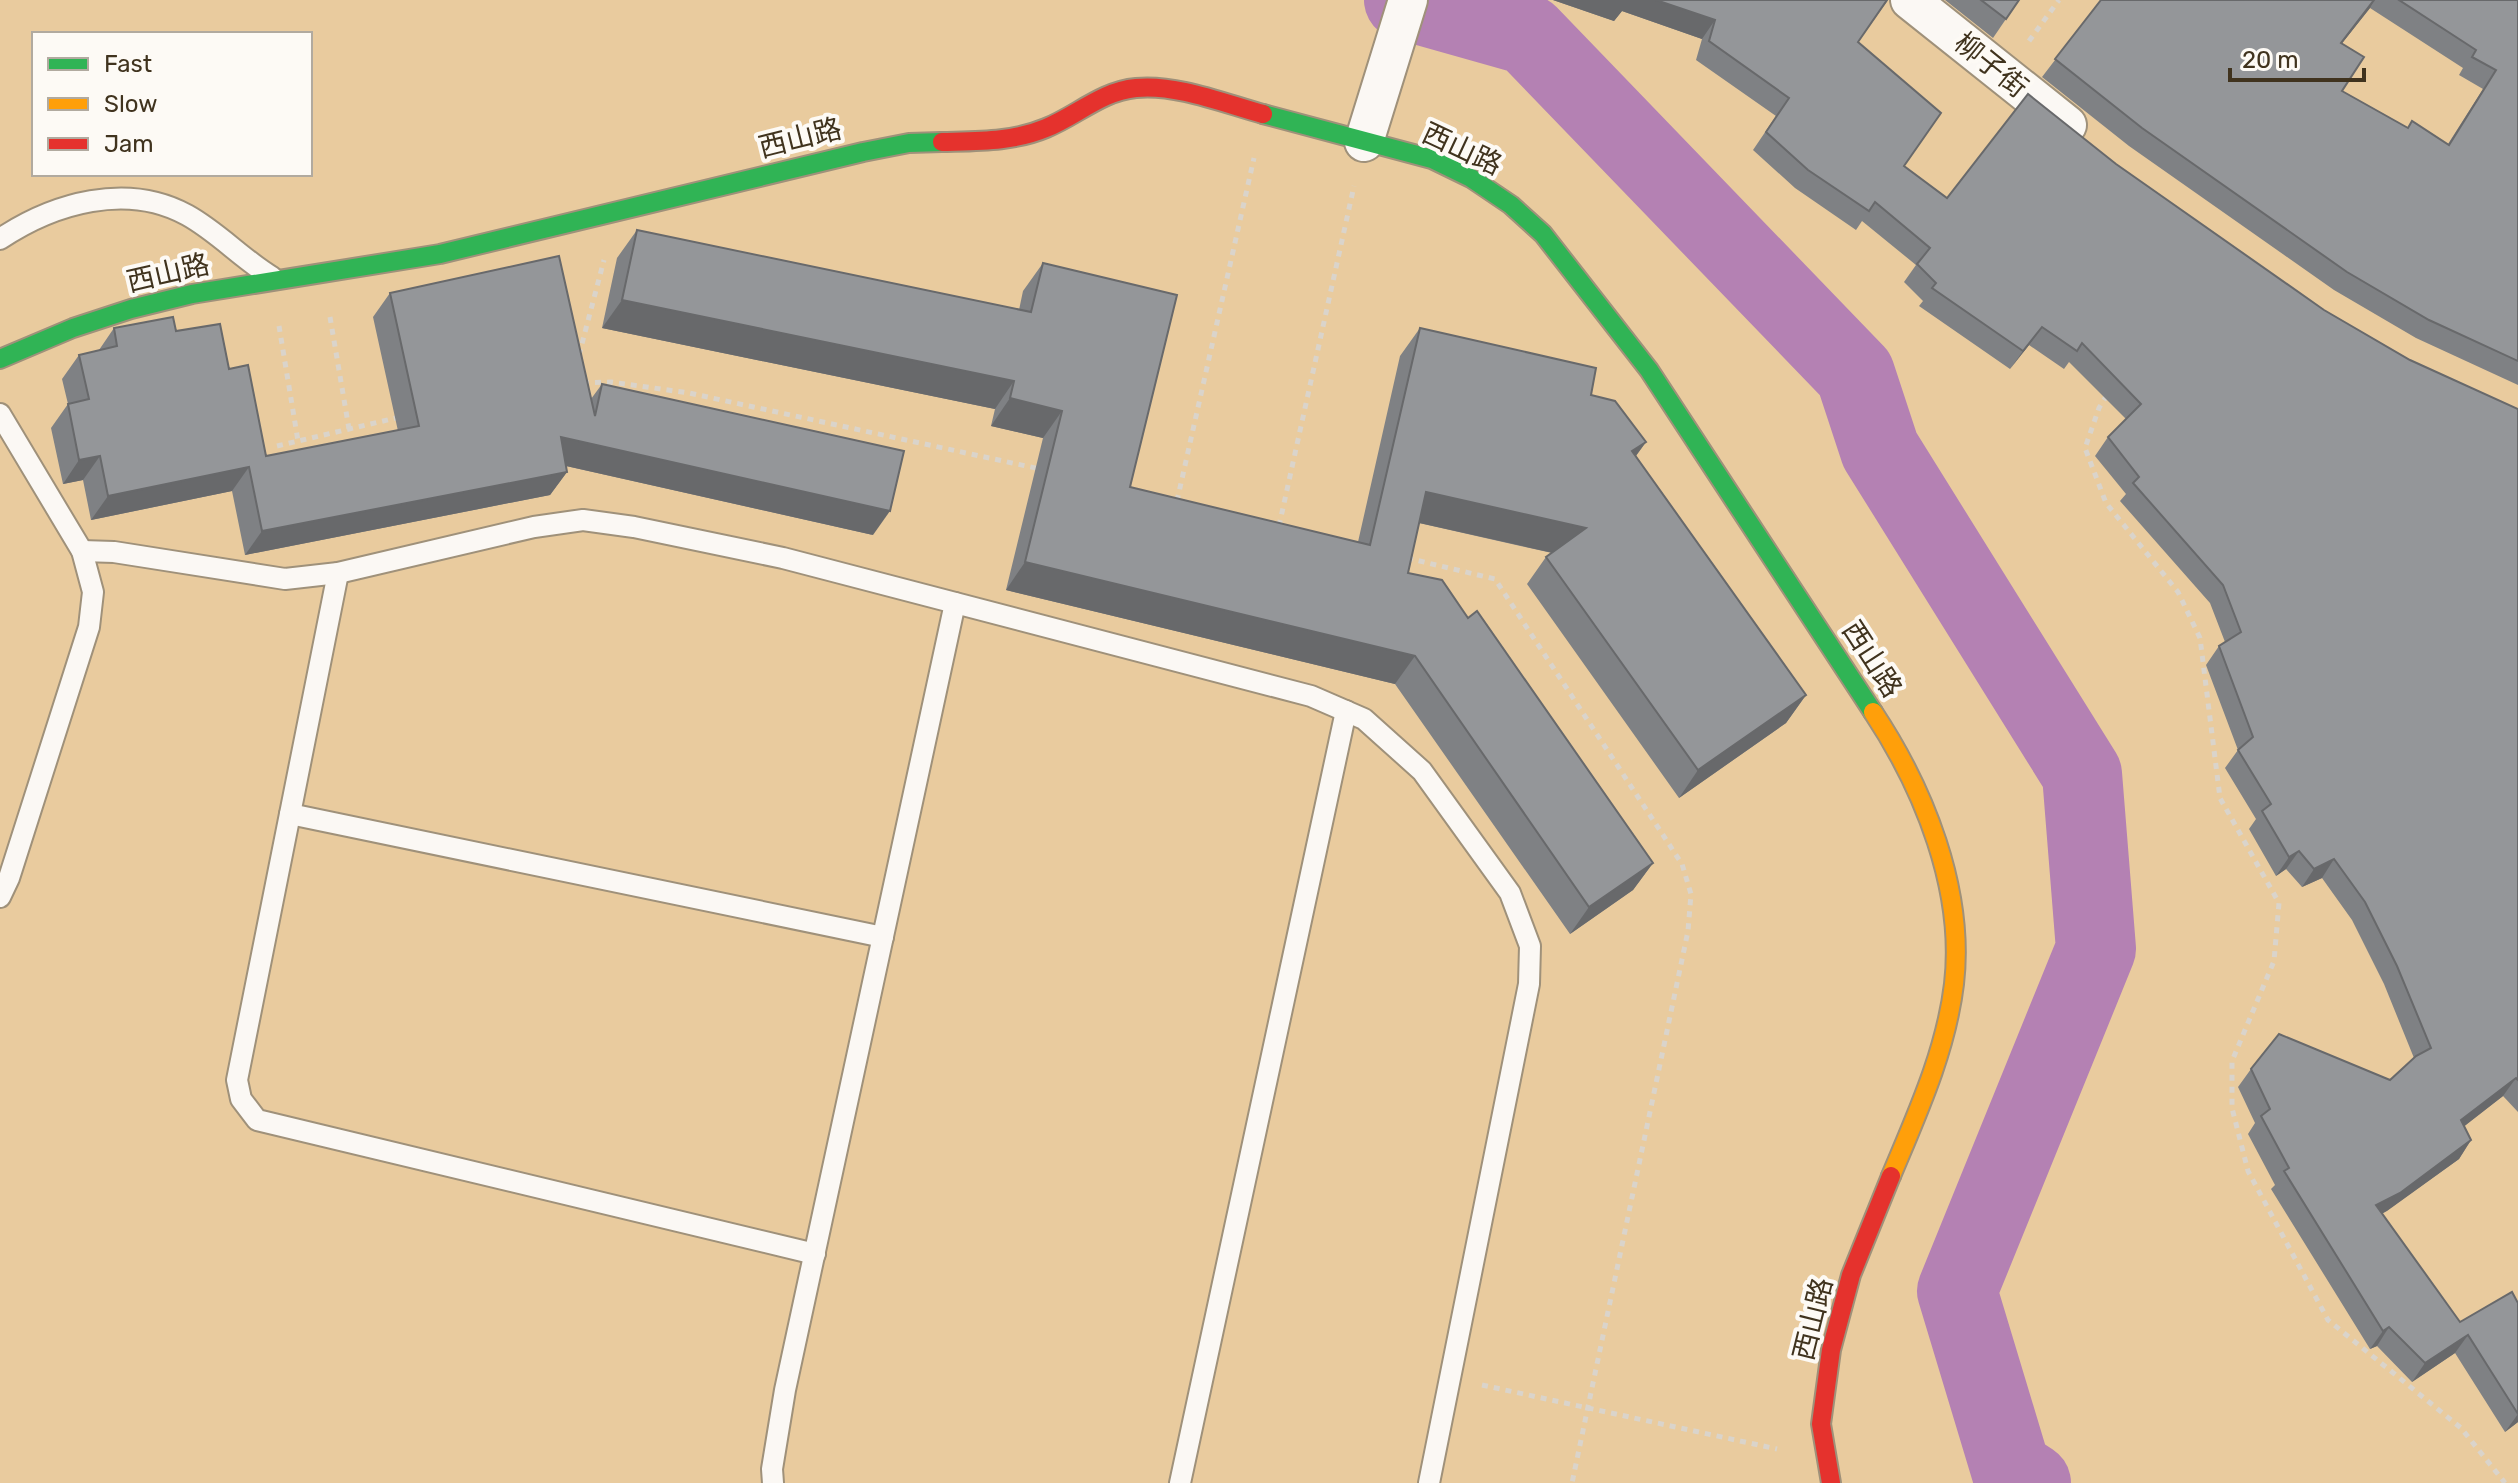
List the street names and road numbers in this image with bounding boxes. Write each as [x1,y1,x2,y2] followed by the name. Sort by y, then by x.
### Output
[1948,26,2034,104] street label: 柳子街
[755,112,845,164] street label: 西山路
[1417,116,1507,182] street label: 西山路
[123,247,213,299] street label: 西山路
[1835,615,1909,703] street label: 西山路
[1787,1274,1839,1364] street label: 西山路

